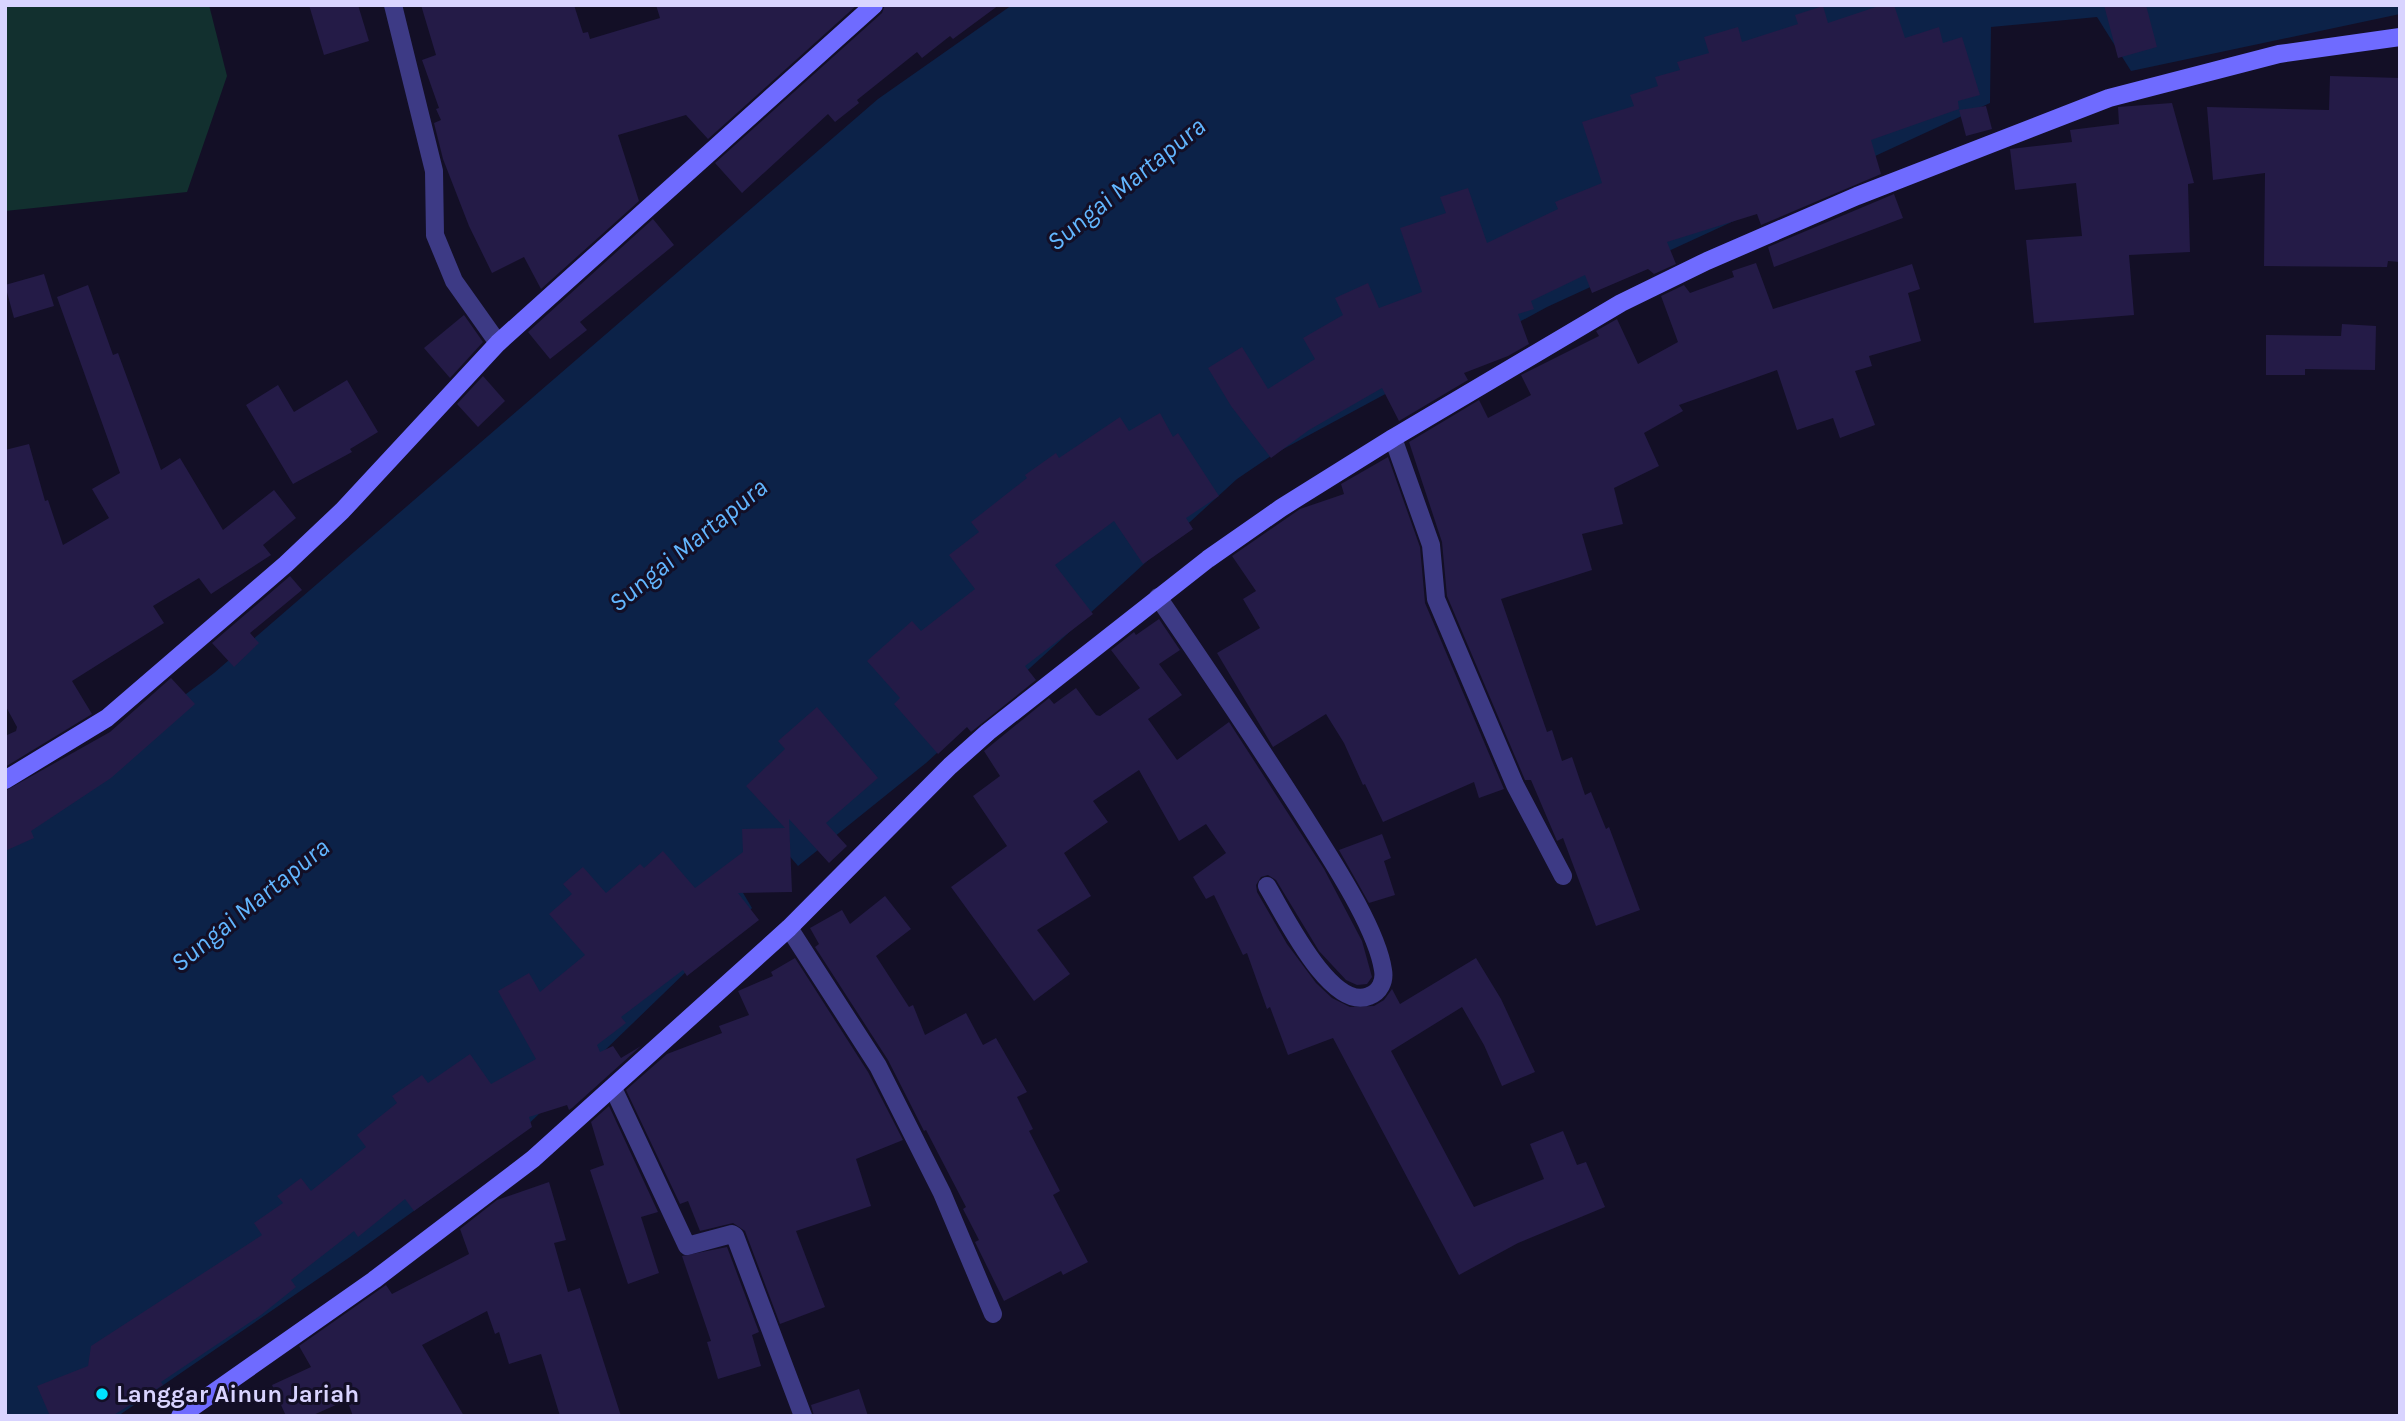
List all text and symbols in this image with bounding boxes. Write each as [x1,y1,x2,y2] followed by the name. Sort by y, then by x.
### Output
[1040,111,1212,257] water label: Sungai Martapura
[602,472,774,618] water label: Sungai Martapura
[164,832,336,978] water label: Sungai Martapura
[116,1380,359,1408] place label: Langgar Ainun Jariah
[94,1386,110,1402] marker: Langgar Ainun Jariah

